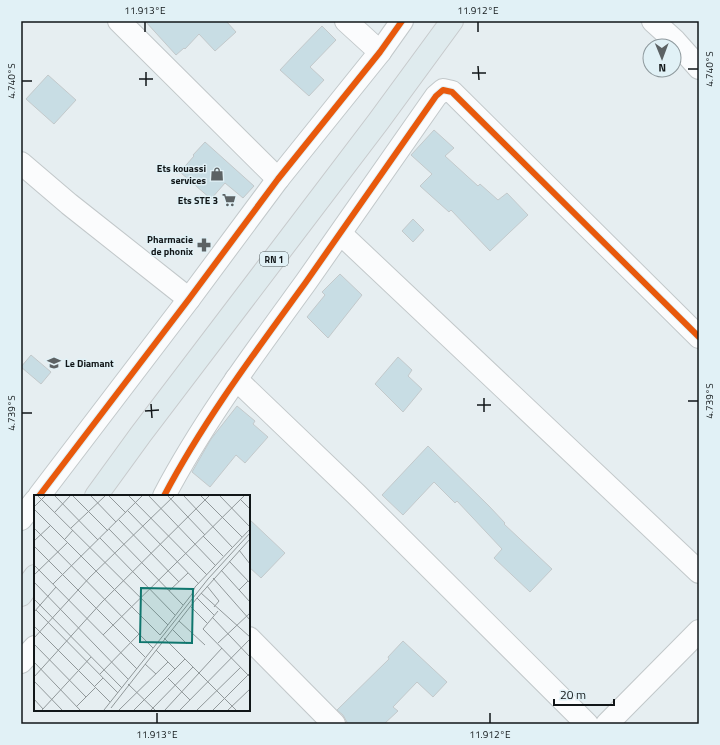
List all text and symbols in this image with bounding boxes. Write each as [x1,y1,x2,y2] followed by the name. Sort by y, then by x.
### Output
[124,3,166,18] text: 11.913°E
[457,3,499,18] text: 11.912°E
[642,38,682,78] north arrow
[702,51,717,87] text: 4.740°S
[658,60,666,76] text: N
[4,63,19,99] text: 4.740°S
[157,161,206,188] place label: Ets kouassi services
[209,166,225,182] shop icon: Ets kouassi services
[221,192,237,208] supermarket icon: Ets STE 3
[178,193,218,208] place label: Ets STE 3
[147,232,193,259] place label: Pharmacie de phonix
[196,237,212,253] pharmacy icon: Pharmacie de phonix
[260,252,288,266] road number: RN 1
[46,355,62,371] school or university icon: Le Diamant
[65,356,114,371] place label: Le Diamant
[702,383,717,419] text: 4.739°S
[4,395,19,431] text: 4.739°S
[34,495,250,711] inset map
[554,681,614,707] scale bar
[560,685,586,704] text: 20 m
[136,727,178,742] text: 11.913°E
[469,727,511,742] text: 11.912°E

